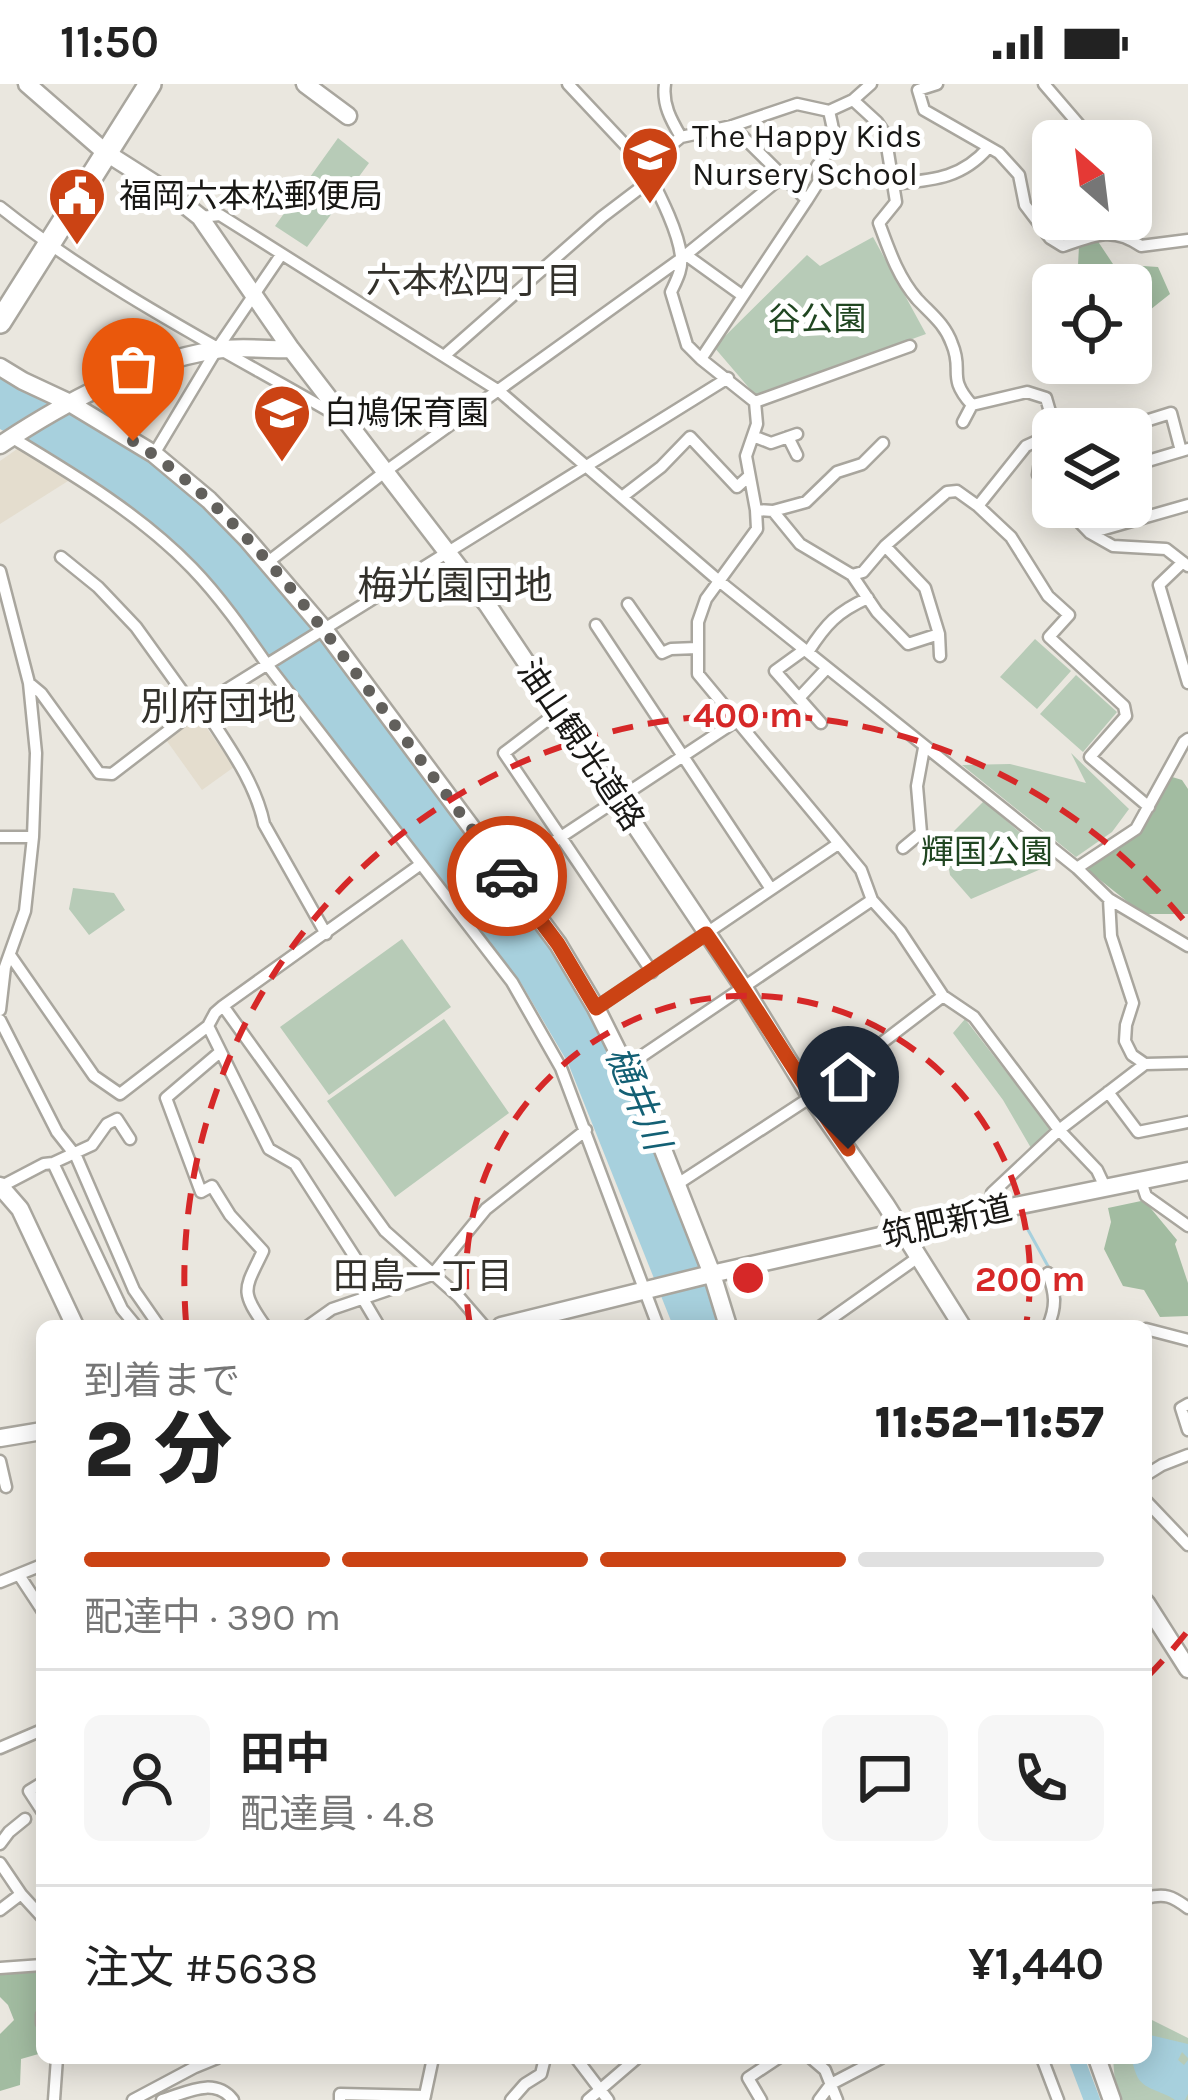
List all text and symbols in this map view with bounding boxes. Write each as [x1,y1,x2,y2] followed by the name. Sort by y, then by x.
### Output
[60,16,159,68] text: 11:50
[692,117,922,193] place label: The Happy Kids Nursery School
[1032,120,1152,240] north arrow
[1032,120,1152,528] map controls
[619,124,681,206] school or university icon: The Happy Kids Nursery School
[46,165,108,247] public building icon: 福岡六本松郵便局
[119,177,383,215] place label: 福岡六本松郵便局
[366,260,582,302] district label: 六本松四丁目
[1032,264,1152,384] button: locate
[768,300,867,338] park label: 谷公園
[82,318,184,441] pin
[100,336,166,402] icon: bag
[251,382,313,464] school or university icon: 白鳩保育園
[324,394,489,432] place label: 白鳩保育園
[1032,408,1152,528] button: layers
[357,563,553,609] district label: 梅光園団地
[510,652,652,838] street label: 油山観光道路
[140,684,296,730] district label: 別府団地
[693,694,803,736] text: 400 m
[447,816,567,936] courier
[921,833,1053,871] park label: 輝国公園
[474,843,540,909] icon: car
[797,1026,899,1149] pin
[598,1040,680,1160] water label: 樋井川
[815,1044,881,1110] icon: home
[878,1189,1016,1255] street label: 筑肥新道
[333,1255,513,1297] district label: 田島一丁目
[727,1257,769,1299] centre of rings
[975,1258,1085,1300] text: 200 m
[84,1358,240,1404] text: 到着まで
[875,1396,1104,1448] text: 11:52–11:57
[84,1404,232,1496] text: 2 分
[84,1594,341,1640] text: 配達中 · 390 m
[84,1715,210,1841] button: person
[822,1715,948,1841] button: chat
[978,1715,1104,1841] button: phone
[240,1728,330,1780] text: 田中
[240,1791,435,1837] text: 配達員 · 4.8
[968,1938,1104,1990] text: ¥1,440
[84,1942,318,1994] text: 注文 #5638

